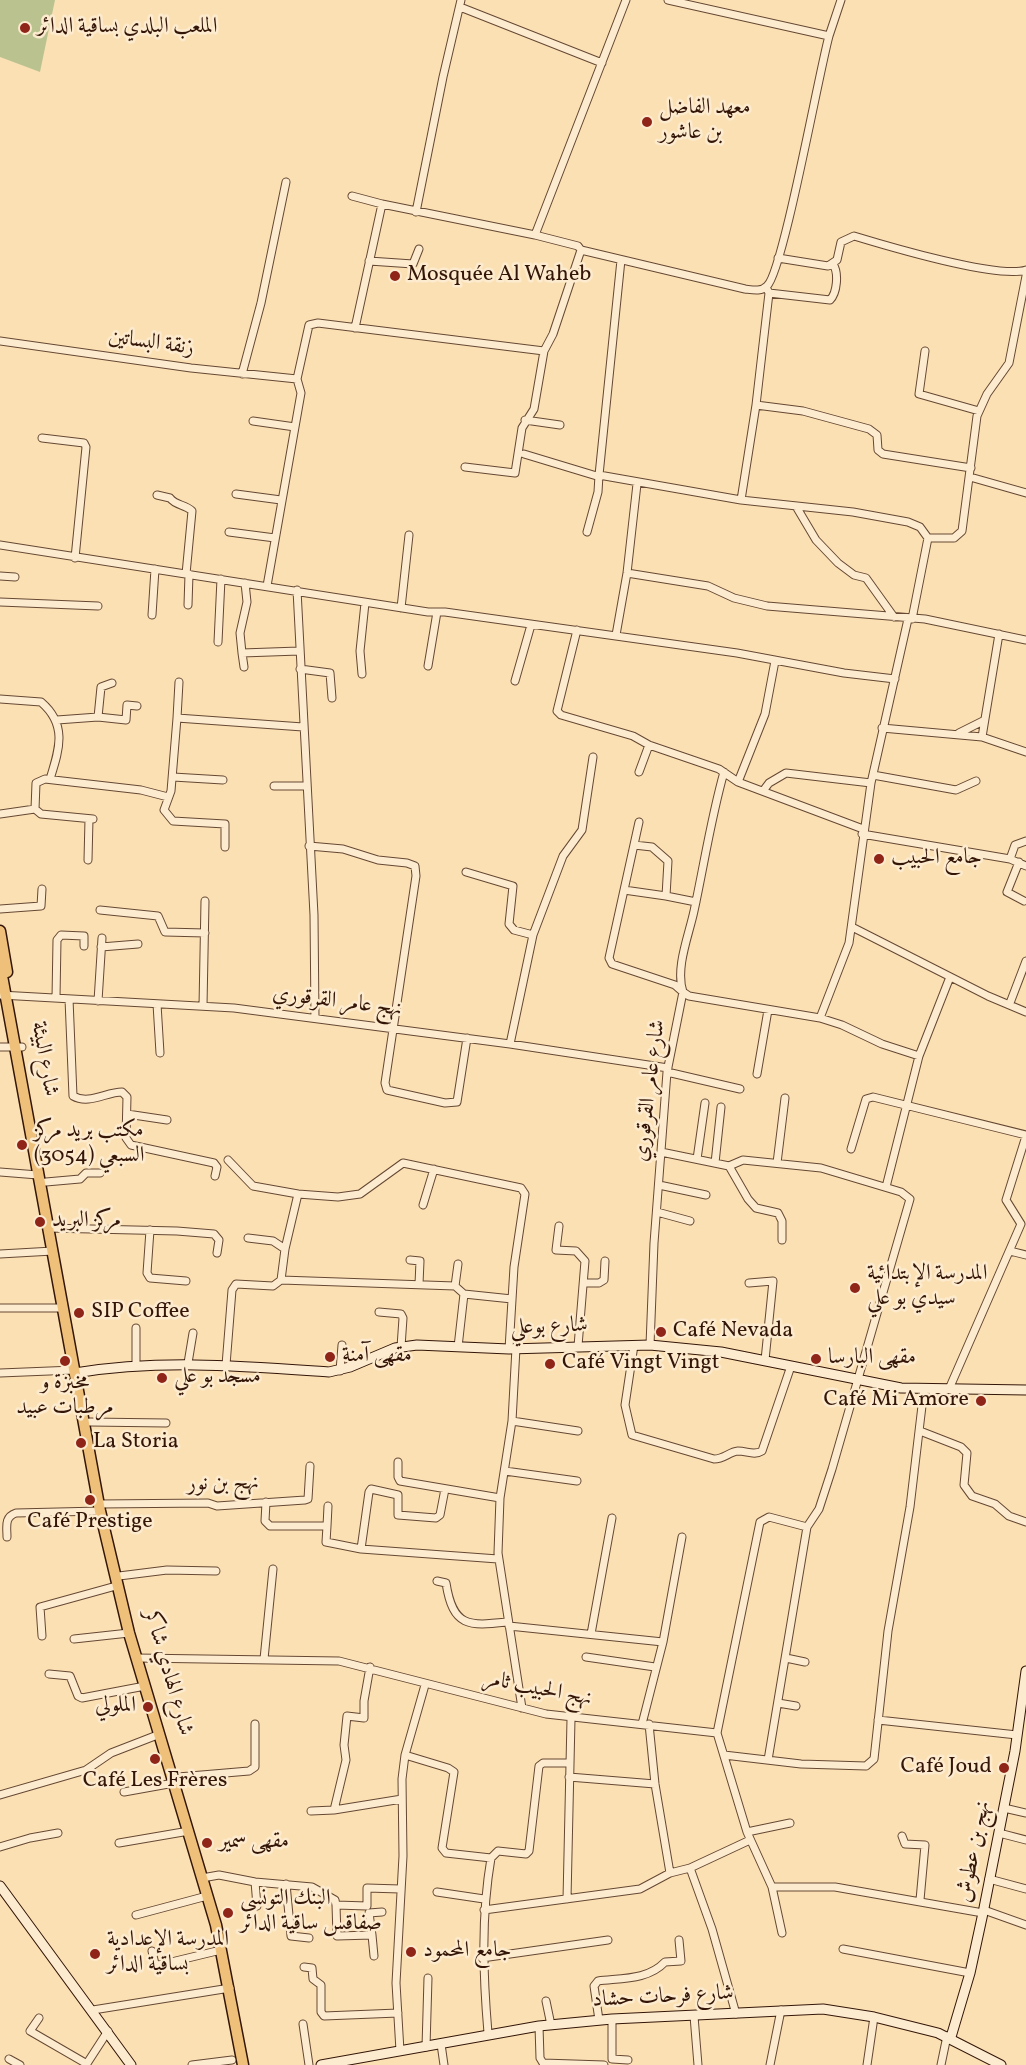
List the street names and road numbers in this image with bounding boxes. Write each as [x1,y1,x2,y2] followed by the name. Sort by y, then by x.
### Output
[106,325,196,363] street label: زنقة البساتين
[271,982,403,1024] street label: نهج عامر القرقوري
[23,1019,63,1099] street label: شارع البيئة
[629,1019,673,1163] street label: شارع عامر القرقوري
[510,1313,588,1343] street label: شارع بوعلي
[187,1471,259,1499] street label: نهج بن نور
[136,1607,198,1739] street label: شارع الهادي شاكر
[480,1666,594,1714] street label: نهج الحبيب ثامر
[952,1799,998,1905] street label: نهج بن عطوش
[592,1981,734,2015] street label: شارع فرحات حشاد

